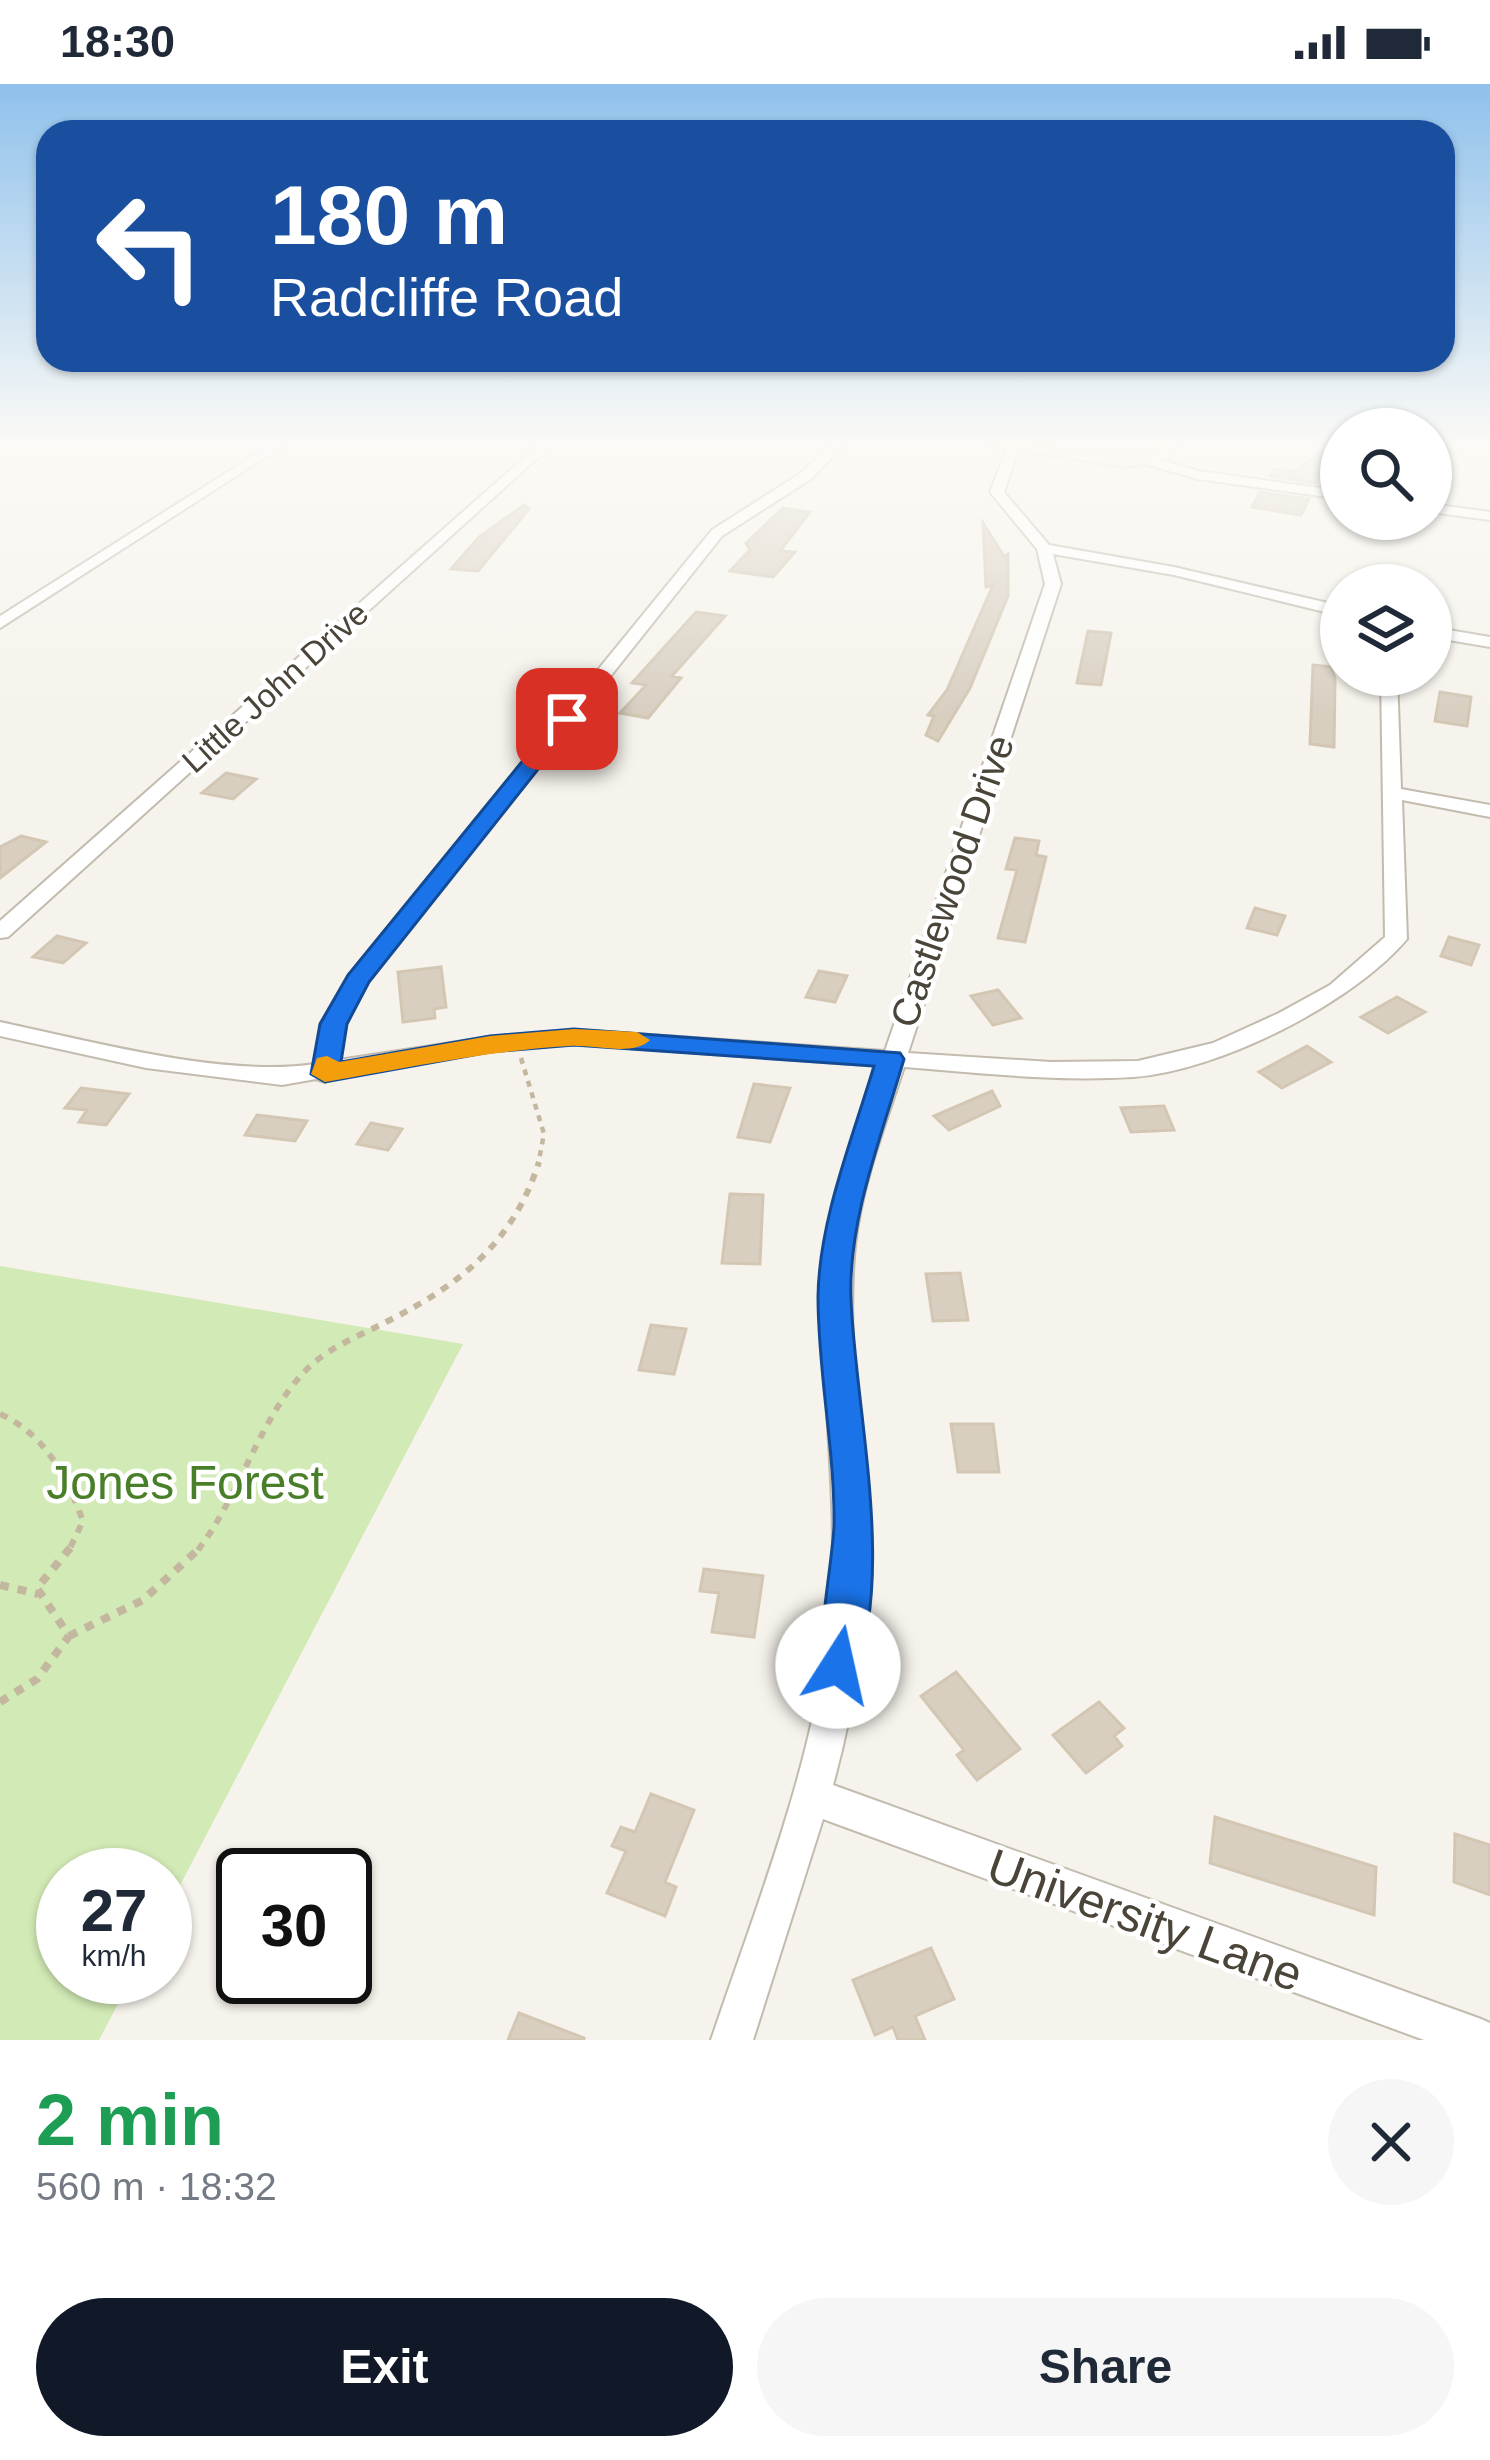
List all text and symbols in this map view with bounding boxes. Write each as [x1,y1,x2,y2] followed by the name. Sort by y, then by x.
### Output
[60,16,175,67] text: 18:30
[72,168,228,324] icon: left
[270,168,508,262] text: 180 m
[270,267,623,327] text: Radcliffe Road
[1320,408,1452,696] map controls
[1320,408,1452,540] button: search
[1320,564,1452,696] button: layers
[175,594,375,780] street label: Little John Drive
[516,668,618,770] pin
[534,686,600,752] icon: arrive
[882,730,1022,1032] street label: Castlewood Drive
[46,1456,324,1509] park label: Jones Forest
[775,1603,901,1729] position arrow
[980,1839,1310,2001] street label: University Lane
[216,1848,372,2004] speed limit sign: 30
[81,1877,147,1944] text: 27
[81,1939,147,1972] text: km/h
[1328,2079,1454,2205] button: close
[36,2080,224,2160] text: 2 min
[36,2165,277,2208] text: 560 m · 18:32
[36,2298,733,2436] button: Exit
[757,2298,1454,2436] button: Share

